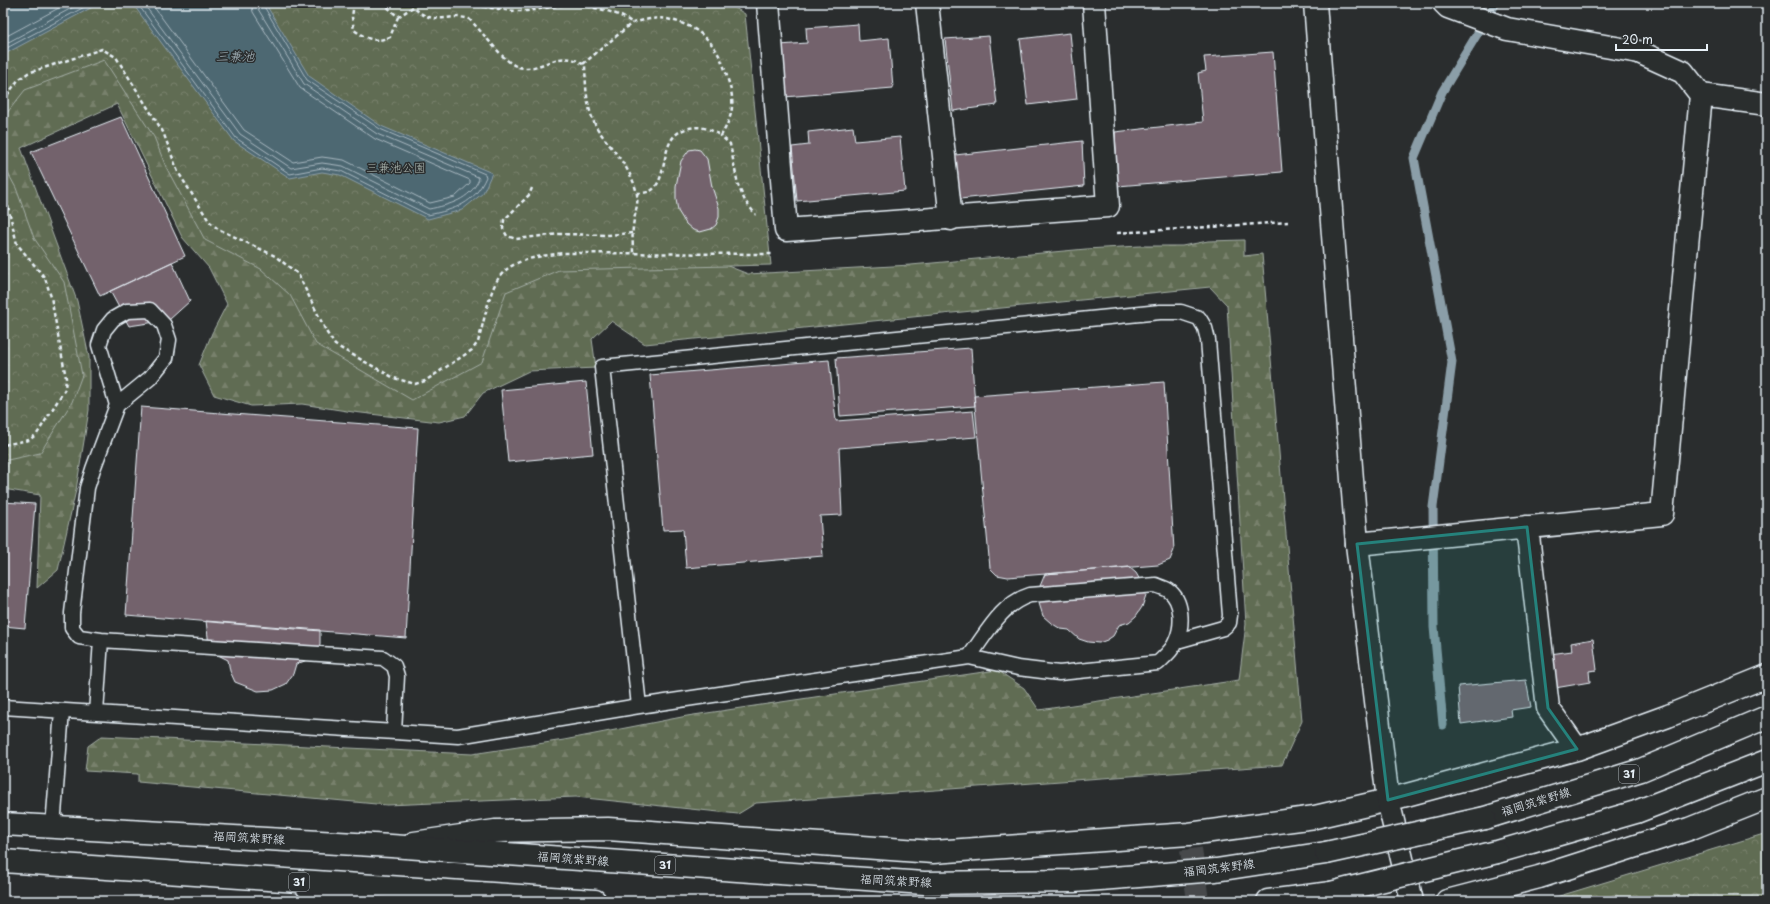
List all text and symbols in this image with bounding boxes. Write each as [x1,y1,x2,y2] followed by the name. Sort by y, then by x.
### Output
[1616,26,1707,52] scale bar
[1622,30,1653,48] text: 20 m
[215,46,255,65] water label: 三兼池
[366,158,426,176] park label: 三兼池公園
[1619,765,1639,783] road number: 31
[1499,782,1573,820] street label: 福岡筑紫野線
[213,826,285,848] street label: 福岡筑紫野線
[537,847,610,869] street label: 福岡筑紫野線
[1182,854,1256,880] street label: 福岡筑紫野線
[655,856,675,874] road number: 31
[860,869,932,891] street label: 福岡筑紫野線
[289,873,309,891] road number: 31

